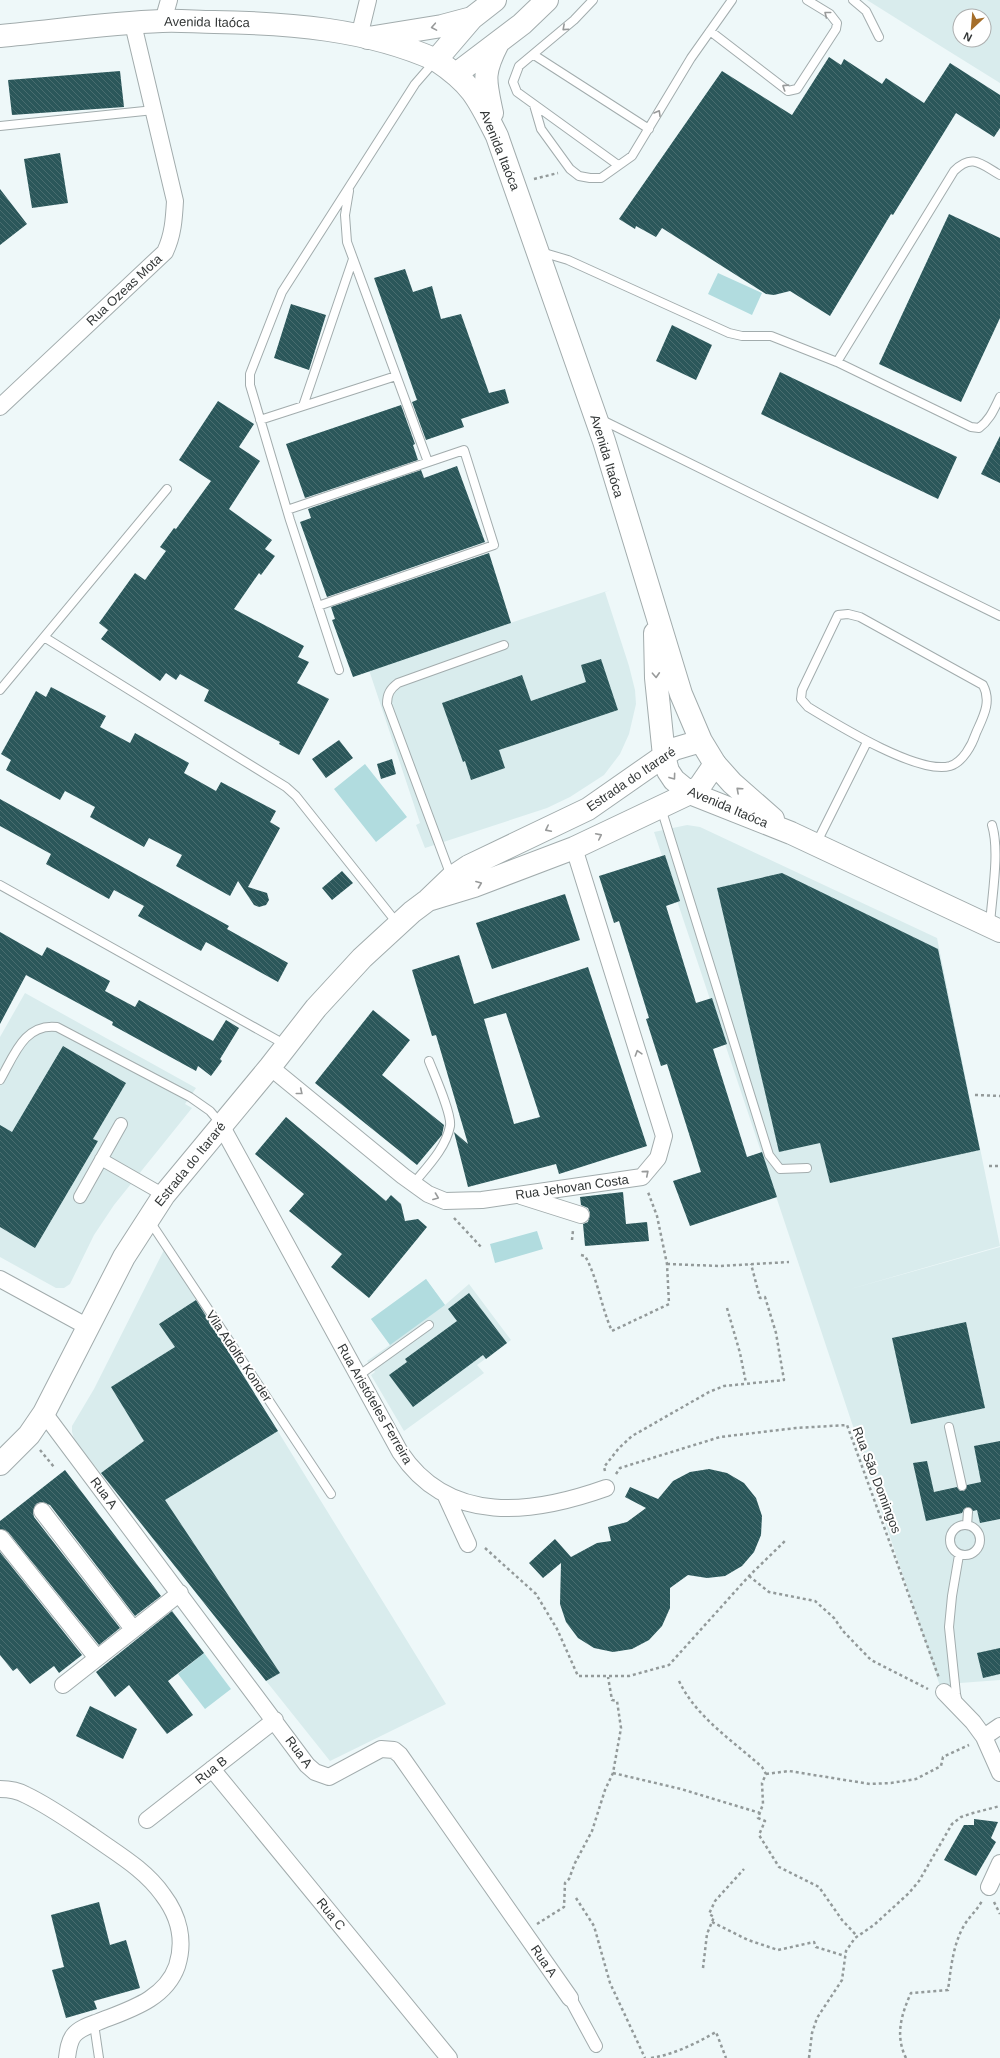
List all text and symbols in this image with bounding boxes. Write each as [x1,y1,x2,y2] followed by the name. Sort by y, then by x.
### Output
[952,8,992,48] north arrow
[825,11,832,18] one-way arrow
[164,14,251,30] street label: Avenida Itaóca
[431,23,438,31] one-way arrow
[562,23,570,30] one-way arrow
[961,30,974,44] text: N
[782,85,789,92] one-way arrow
[477,107,523,193] street label: Avenida Itaóca
[654,110,661,117] one-way arrow
[83,251,165,329] street label: Rua Ozeas Mota
[587,413,627,500] street label: Avenida Itaóca
[651,672,660,678] one-way arrow
[584,744,678,814] street label: Estrada do Itararé
[668,773,675,780] one-way arrow
[686,783,771,831] street label: Avenida Itaóca
[737,788,744,795] one-way arrow
[545,824,553,832] one-way arrow
[595,833,602,840] one-way arrow
[475,881,482,889] one-way arrow
[634,1049,643,1056] one-way arrow
[296,1087,303,1094] one-way arrow
[151,1119,229,1209] street label: Estrada do Itararé
[641,1170,648,1177] one-way arrow
[514,1172,630,1202] street label: Rua Jehovan Costa
[432,1193,439,1201] one-way arrow
[203,1308,275,1405] street label: Vila Adolfo Konder
[334,1341,416,1468] street label: Rua Aristóteles Ferreira
[850,1425,904,1536] street label: Rua São Domingos
[87,1474,121,1512] street label: Rua A
[282,1733,316,1771] street label: Rua A
[192,1753,230,1787] street label: Rua B
[314,1895,348,1933] street label: Rua C
[528,1942,560,1980] street label: Rua A

